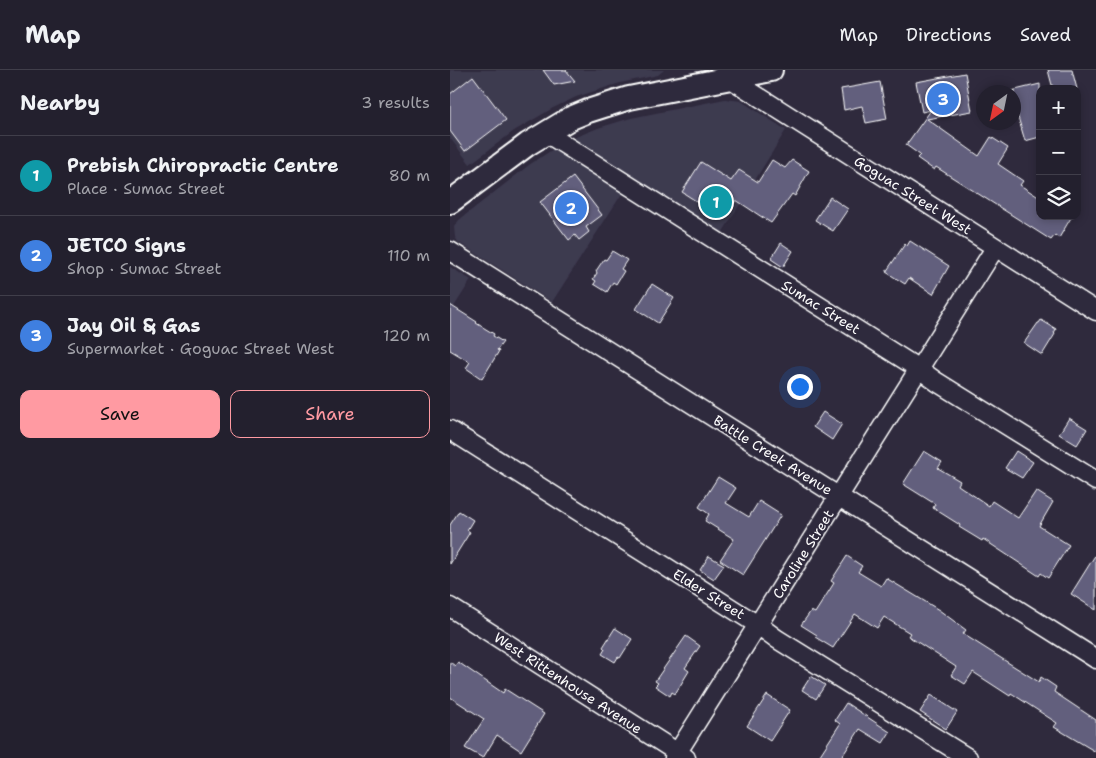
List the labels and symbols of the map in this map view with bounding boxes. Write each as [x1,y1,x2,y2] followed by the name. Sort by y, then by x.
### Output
[927,80,959,118] pin: 3
[976,85,1021,130] north arrow
[851,152,975,238] street label: Goguac Street West
[700,183,732,221] pin: 1
[555,189,587,227] pin: 2
[778,276,864,338] street label: Sumac Street
[787,374,813,400] your location
[710,411,836,499] street label: Battle Creek Avenue
[768,506,838,602] street label: Caroline Street
[670,565,748,623] street label: Elder Street
[490,628,646,738] street label: West Rittenhouse Avenue

